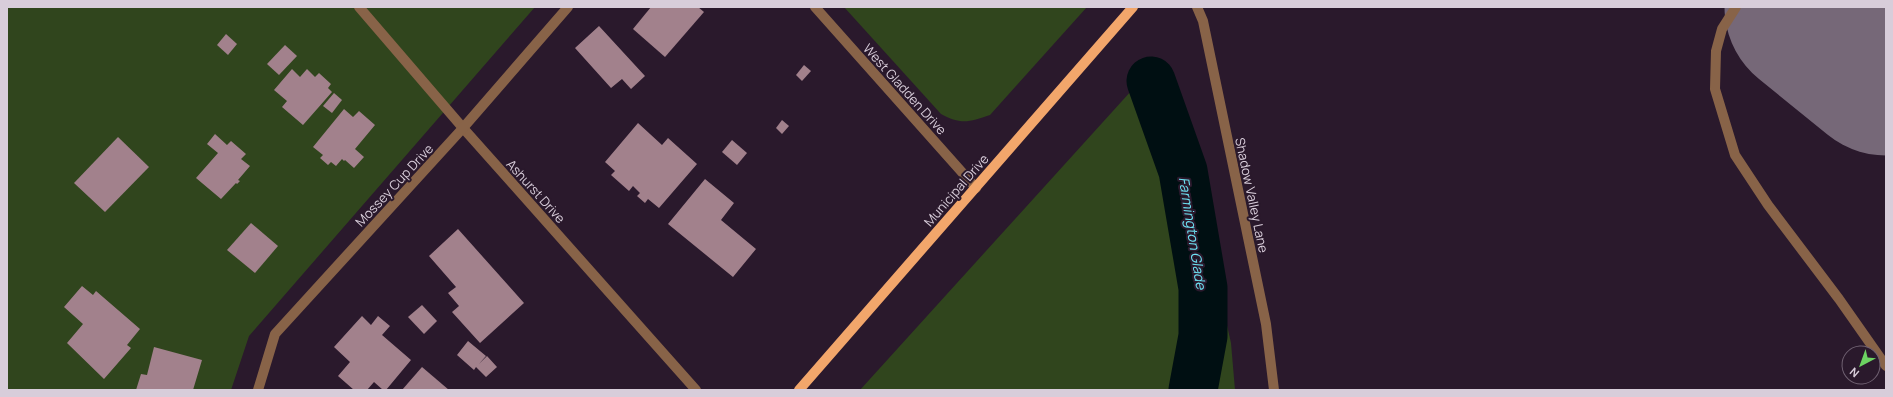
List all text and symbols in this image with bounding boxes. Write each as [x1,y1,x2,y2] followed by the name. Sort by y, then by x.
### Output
[859,40,951,139] street label: West Gladden Drive
[1231,136,1273,255] street label: Shadow Valley Lane
[351,140,437,230] street label: Mossey Cup Drive
[920,150,993,230] street label: Municipal Drive
[503,155,570,227] street label: Ashurst Drive
[1175,175,1211,291] water label: Farmington Glade
[1841,345,1881,385] north arrow
[1846,365,1862,381] text: N

